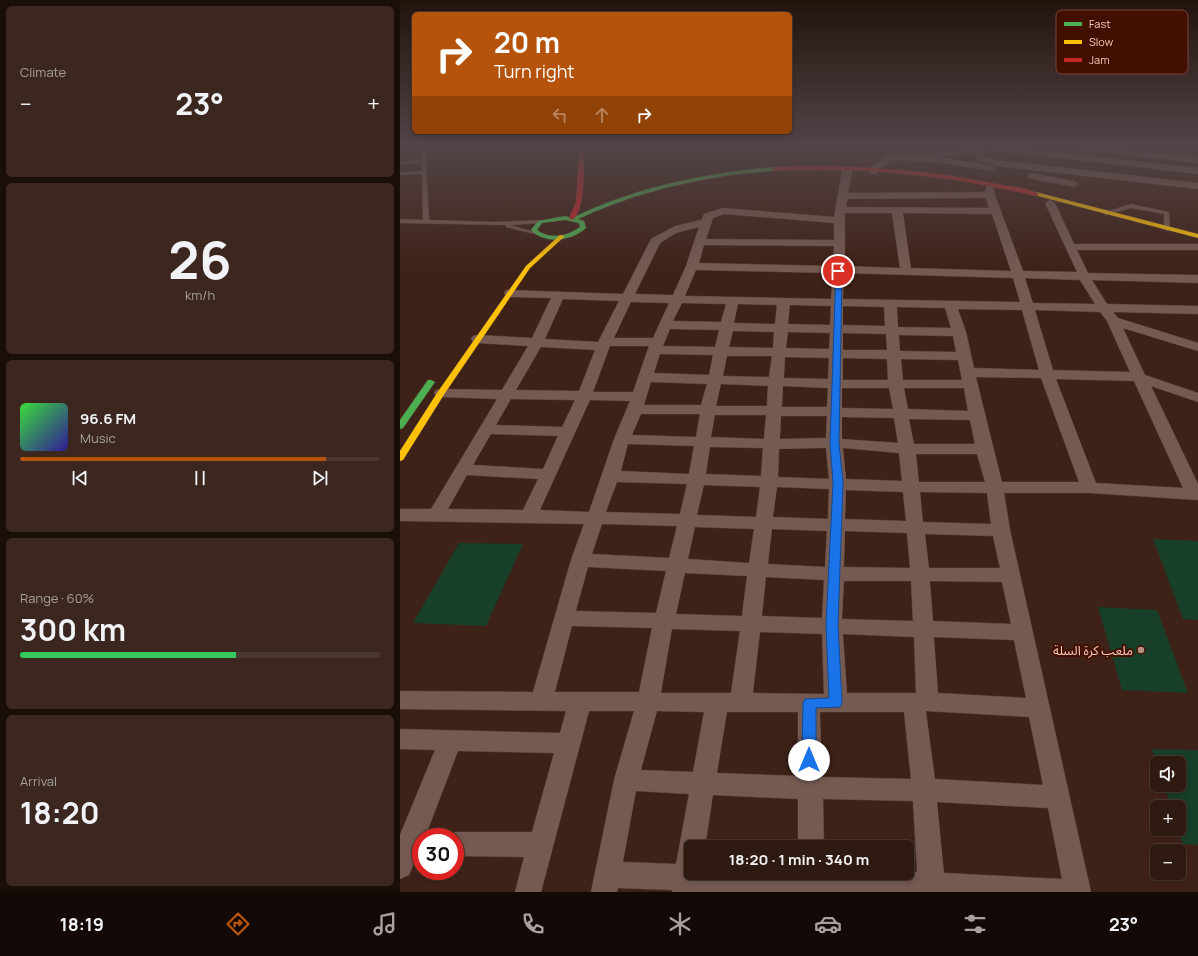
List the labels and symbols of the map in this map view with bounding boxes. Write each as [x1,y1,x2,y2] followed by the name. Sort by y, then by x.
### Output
[1056,10,1188,74] legend
[1089,16,1111,31] text: Fast
[1089,34,1114,49] text: Slow
[1089,52,1110,67] text: Jam
[821,254,855,288] pin
[1053,641,1133,659] place label: ملعب كرة السلة
[1136,645,1146,655] marker: ملعب كرة السلة
[788,739,830,781] position arrow
[412,828,464,880] speed limit sign: 30

